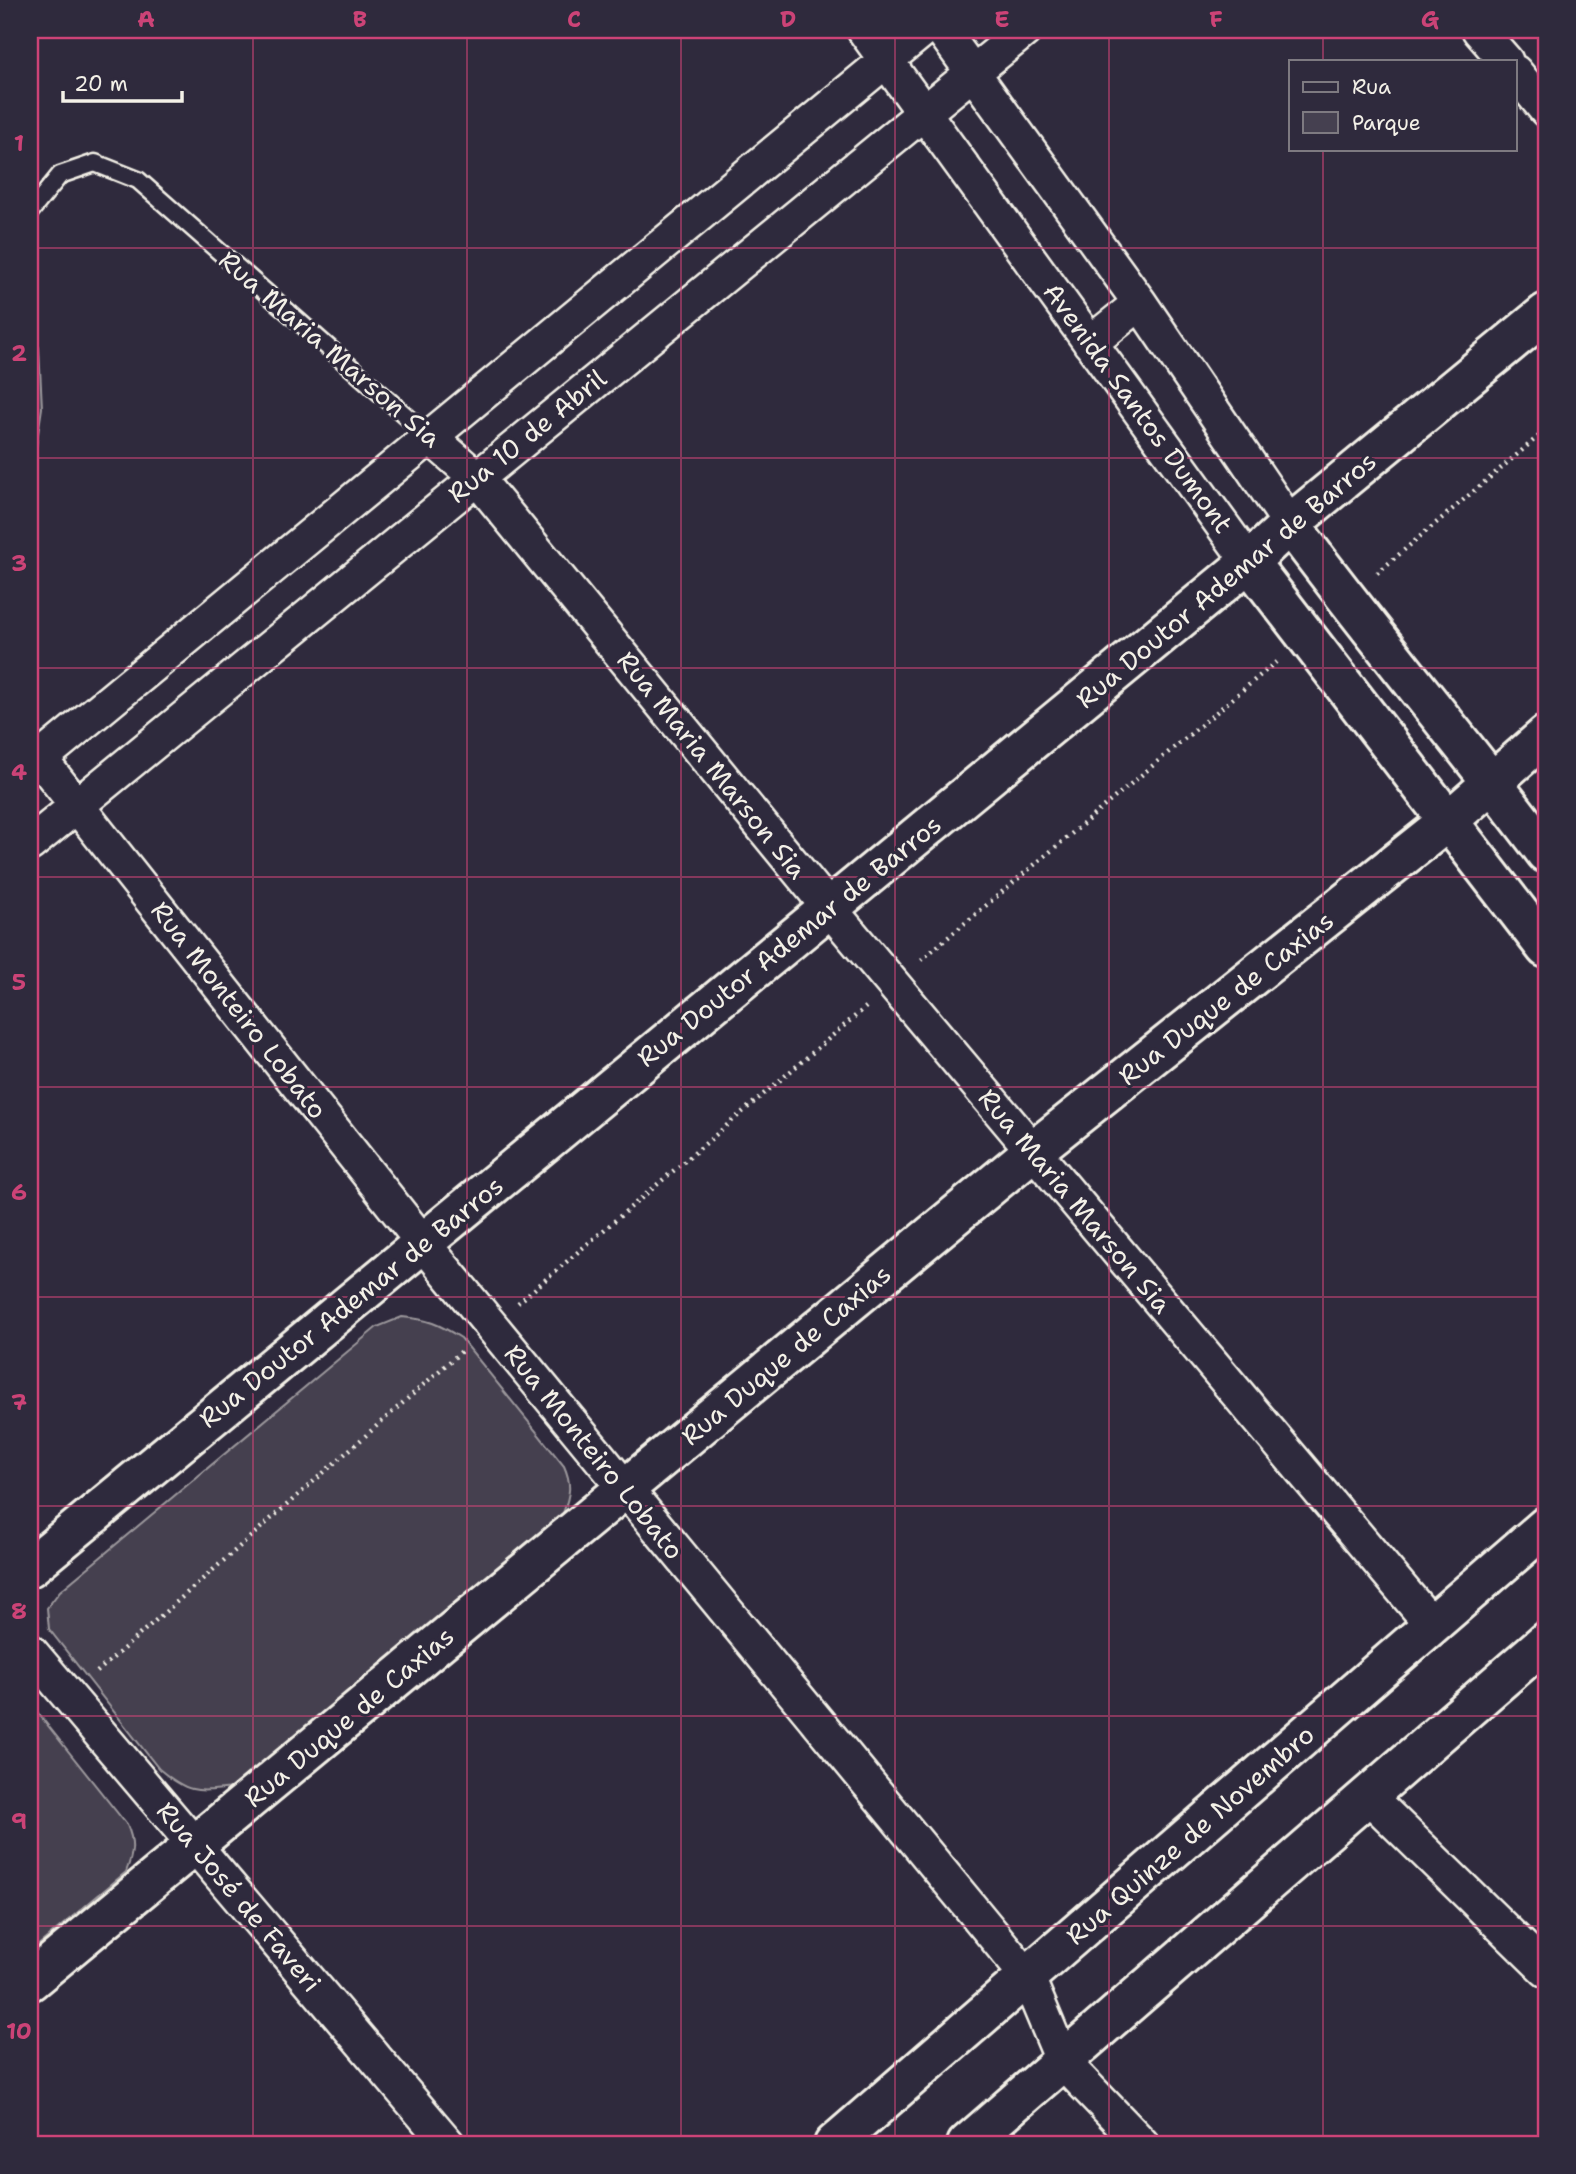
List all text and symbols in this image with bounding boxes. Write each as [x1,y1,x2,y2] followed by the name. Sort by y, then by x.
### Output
[137,4,155,34] text: A
[353,4,367,34] text: B
[567,4,581,34] text: C
[780,4,796,34] text: D
[994,4,1010,34] text: E
[1209,4,1223,34] text: F
[1421,4,1440,34] text: G
[63,60,182,104] scale bar
[1289,60,1516,150] legend
[74,70,128,98] text: 20 m
[1352,73,1391,101] text: Rua
[1352,109,1421,137] text: Parque
[14,128,24,158] text: 1
[212,242,449,455] street label: Rua Maria Marson Sia
[1036,275,1241,540] street label: Avenida Santos Dumont
[11,338,27,368] text: 2
[440,361,613,510] street label: Rua 10 de Abril
[1068,443,1383,716] street label: Rua Doutor Ademar de Barros
[11,548,27,578] text: 3
[610,643,815,886] street label: Rua Maria Marson Sia
[11,757,27,787] text: 4
[629,807,948,1074] street label: Rua Doutor Ademar de Barros
[143,894,335,1126] street label: Rua Monteiro Lobato
[1111,903,1341,1093] street label: Rua Duque de Caxias
[12,967,26,997] text: 5
[971,1081,1180,1321] street label: Rua Maria Marson Sia
[191,1168,510,1435] street label: Rua Doutor Ademar de Barros
[11,1177,27,1207] text: 6
[673,1256,898,1453] street label: Rua Duque de Caxias
[497,1337,692,1567] street label: Rua Monteiro Lobato
[11,1387,27,1417] text: 7
[11,1596,27,1626] text: 8
[236,1618,461,1815] street label: Rua Duque de Caxias
[1058,1717,1321,1952] street label: Rua Quinze de Novembro
[149,1794,330,1999] street label: Rua José de Faveri
[11,1806,27,1836] text: 9
[6,2016,32,2046] text: 10

